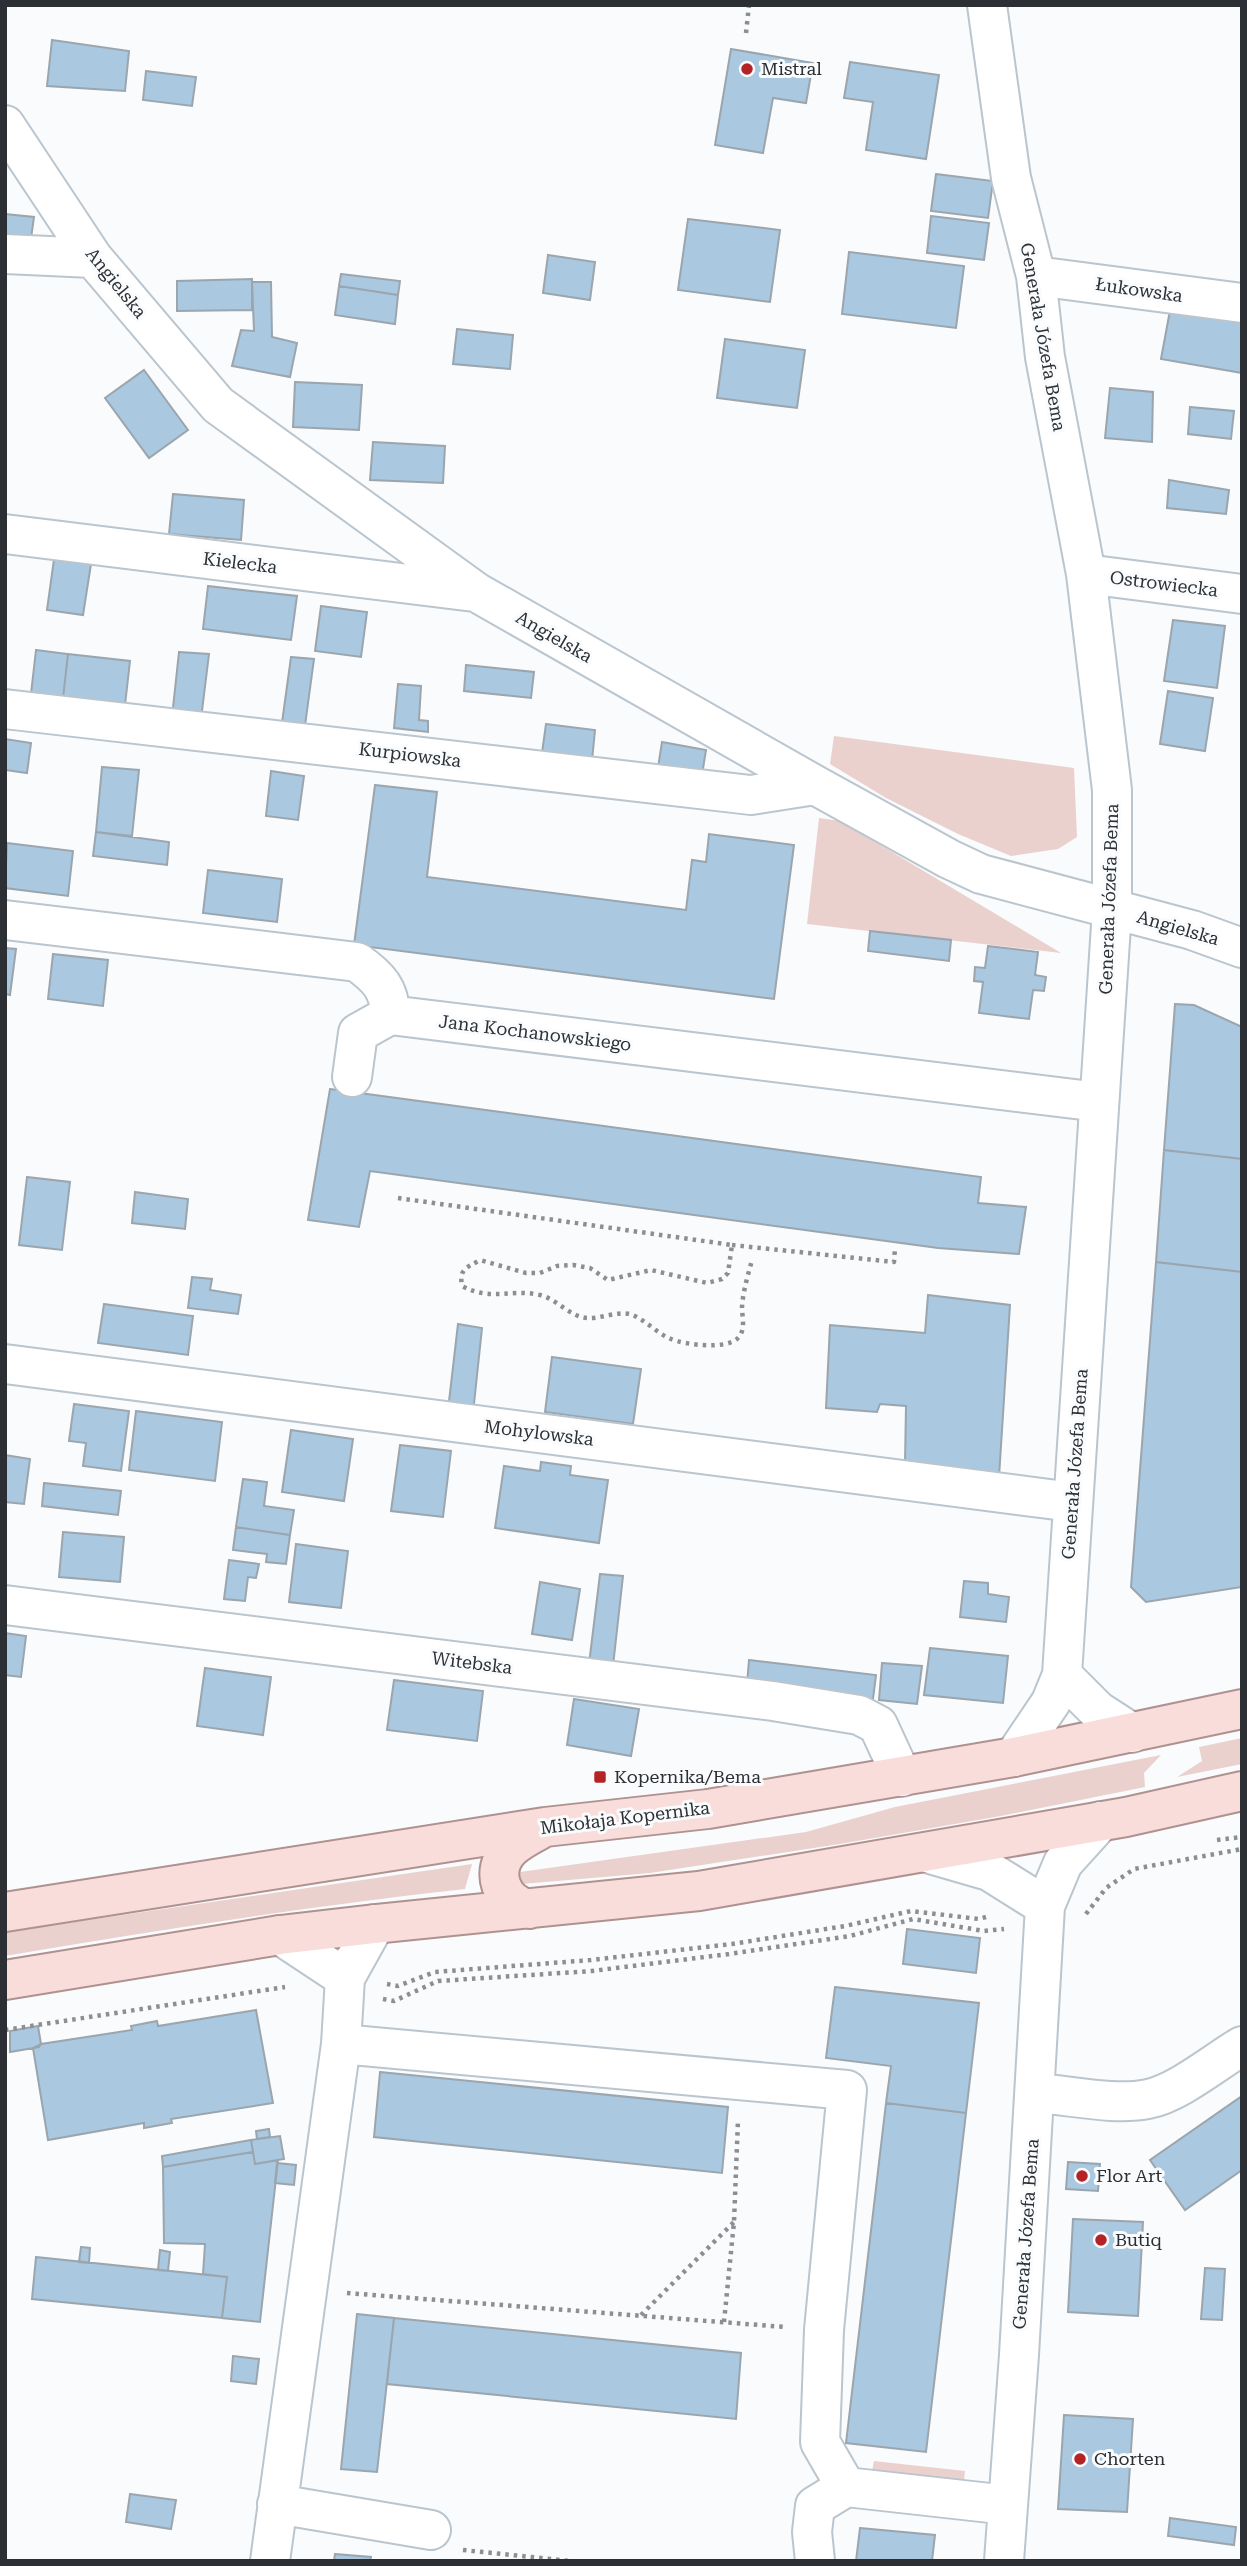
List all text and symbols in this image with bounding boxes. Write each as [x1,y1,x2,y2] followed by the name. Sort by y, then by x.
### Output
[761,58,822,79] place label: Mistral
[739,61,755,77] marker: Mistral
[1017,241,1070,433] street label: Generała Józefa Bema
[82,243,151,322] street label: Angielska
[1094,273,1184,306] street label: Łukowska
[202,548,279,578] street label: Kielecka
[1109,566,1220,601] street label: Ostrowiecka
[512,606,596,667] street label: Angielska
[358,738,463,771] street label: Kurpiowska
[1095,803,1122,995] street label: Generała Józefa Bema
[1135,906,1222,949] street label: Angielska
[437,1010,633,1055] street label: Jana Kochanowskiego
[1057,1368,1092,1560] street label: Generała Józefa Bema
[483,1415,595,1450] street label: Mohylowska
[431,1647,514,1678] street label: Witebska
[614,1766,761,1787] place label: Kopernika/Bema
[592,1769,608,1785] marker: Kopernika/Bema
[539,1797,711,1838] street label: Mikołaja Kopernika
[1008,2138,1043,2330] street label: Generała Józefa Bema
[1096,2165,1163,2186] place label: Flor Art
[1074,2168,1090,2184] marker: Flor Art
[1115,2229,1163,2250] place label: Butiq
[1093,2232,1109,2248] marker: Butiq
[1094,2448,1166,2469] place label: Chorten
[1072,2451,1088,2467] marker: Chorten

